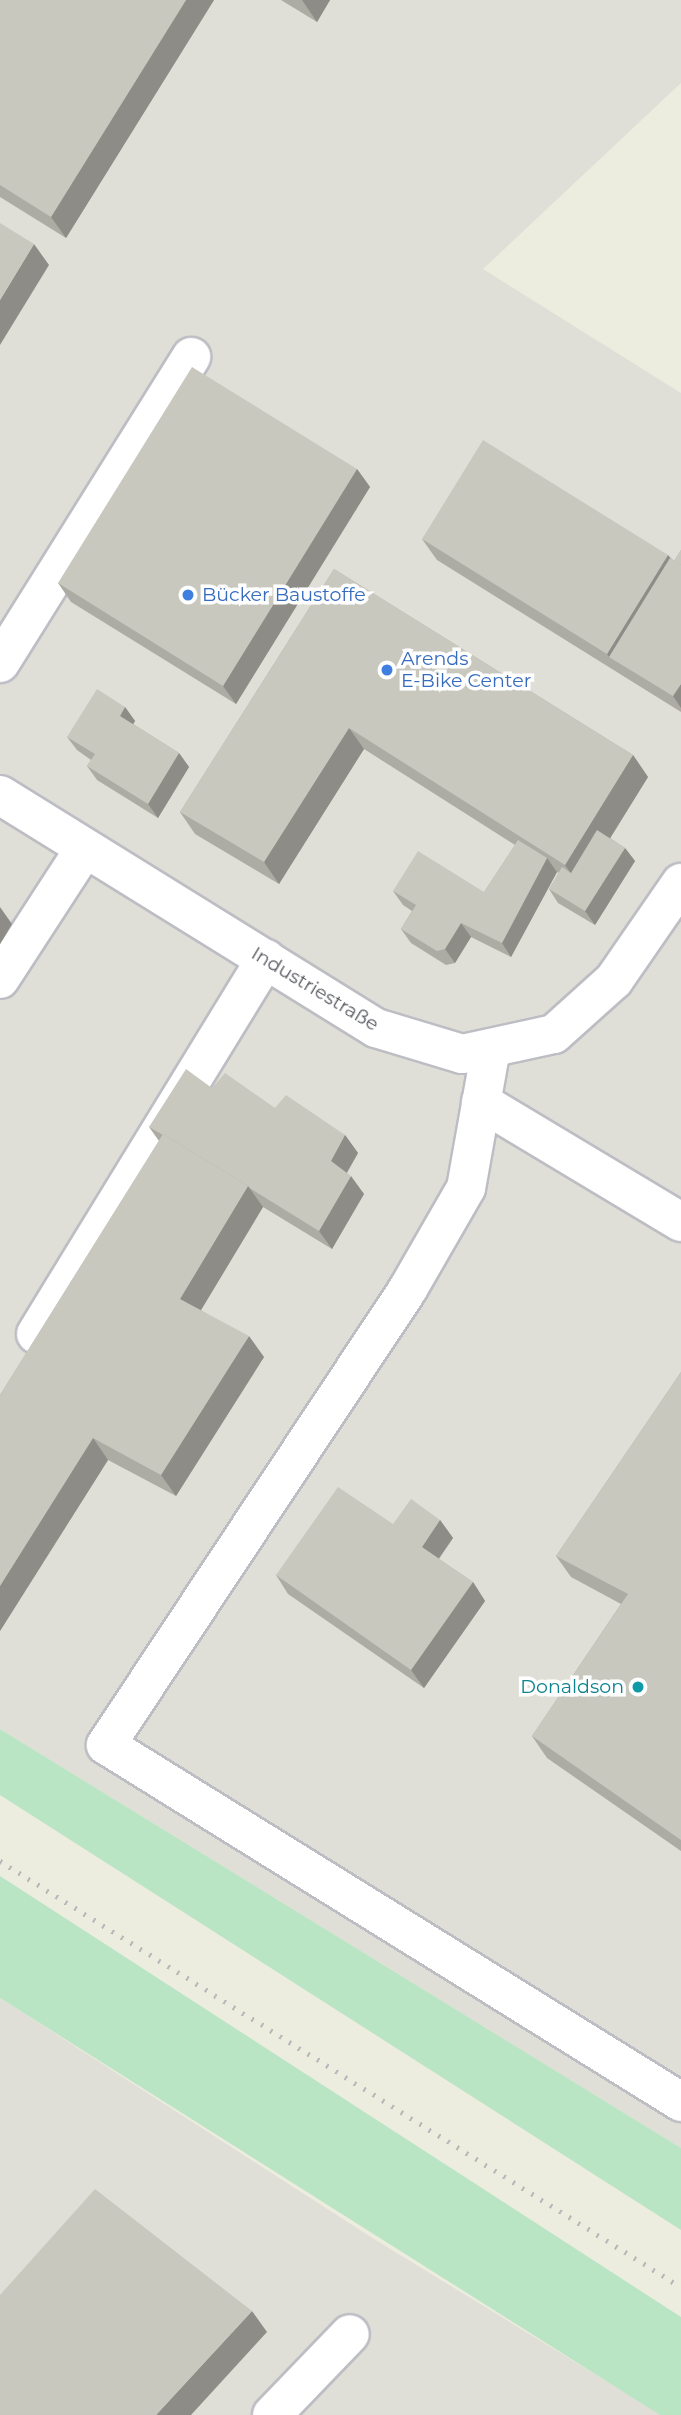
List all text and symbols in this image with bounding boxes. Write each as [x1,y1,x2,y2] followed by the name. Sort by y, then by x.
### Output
[202,584,366,606] place label: Bücker Baustoffe
[180,587,196,603] marker: Bücker Baustoffe
[401,648,531,692] place label: Arends E-Bike Center
[379,662,395,678] marker: Arends E-Bike Center
[247,942,383,1036] street label: Industriestraße
[520,1676,624,1698] place label: Donaldson
[630,1679,646,1695] marker: Donaldson

